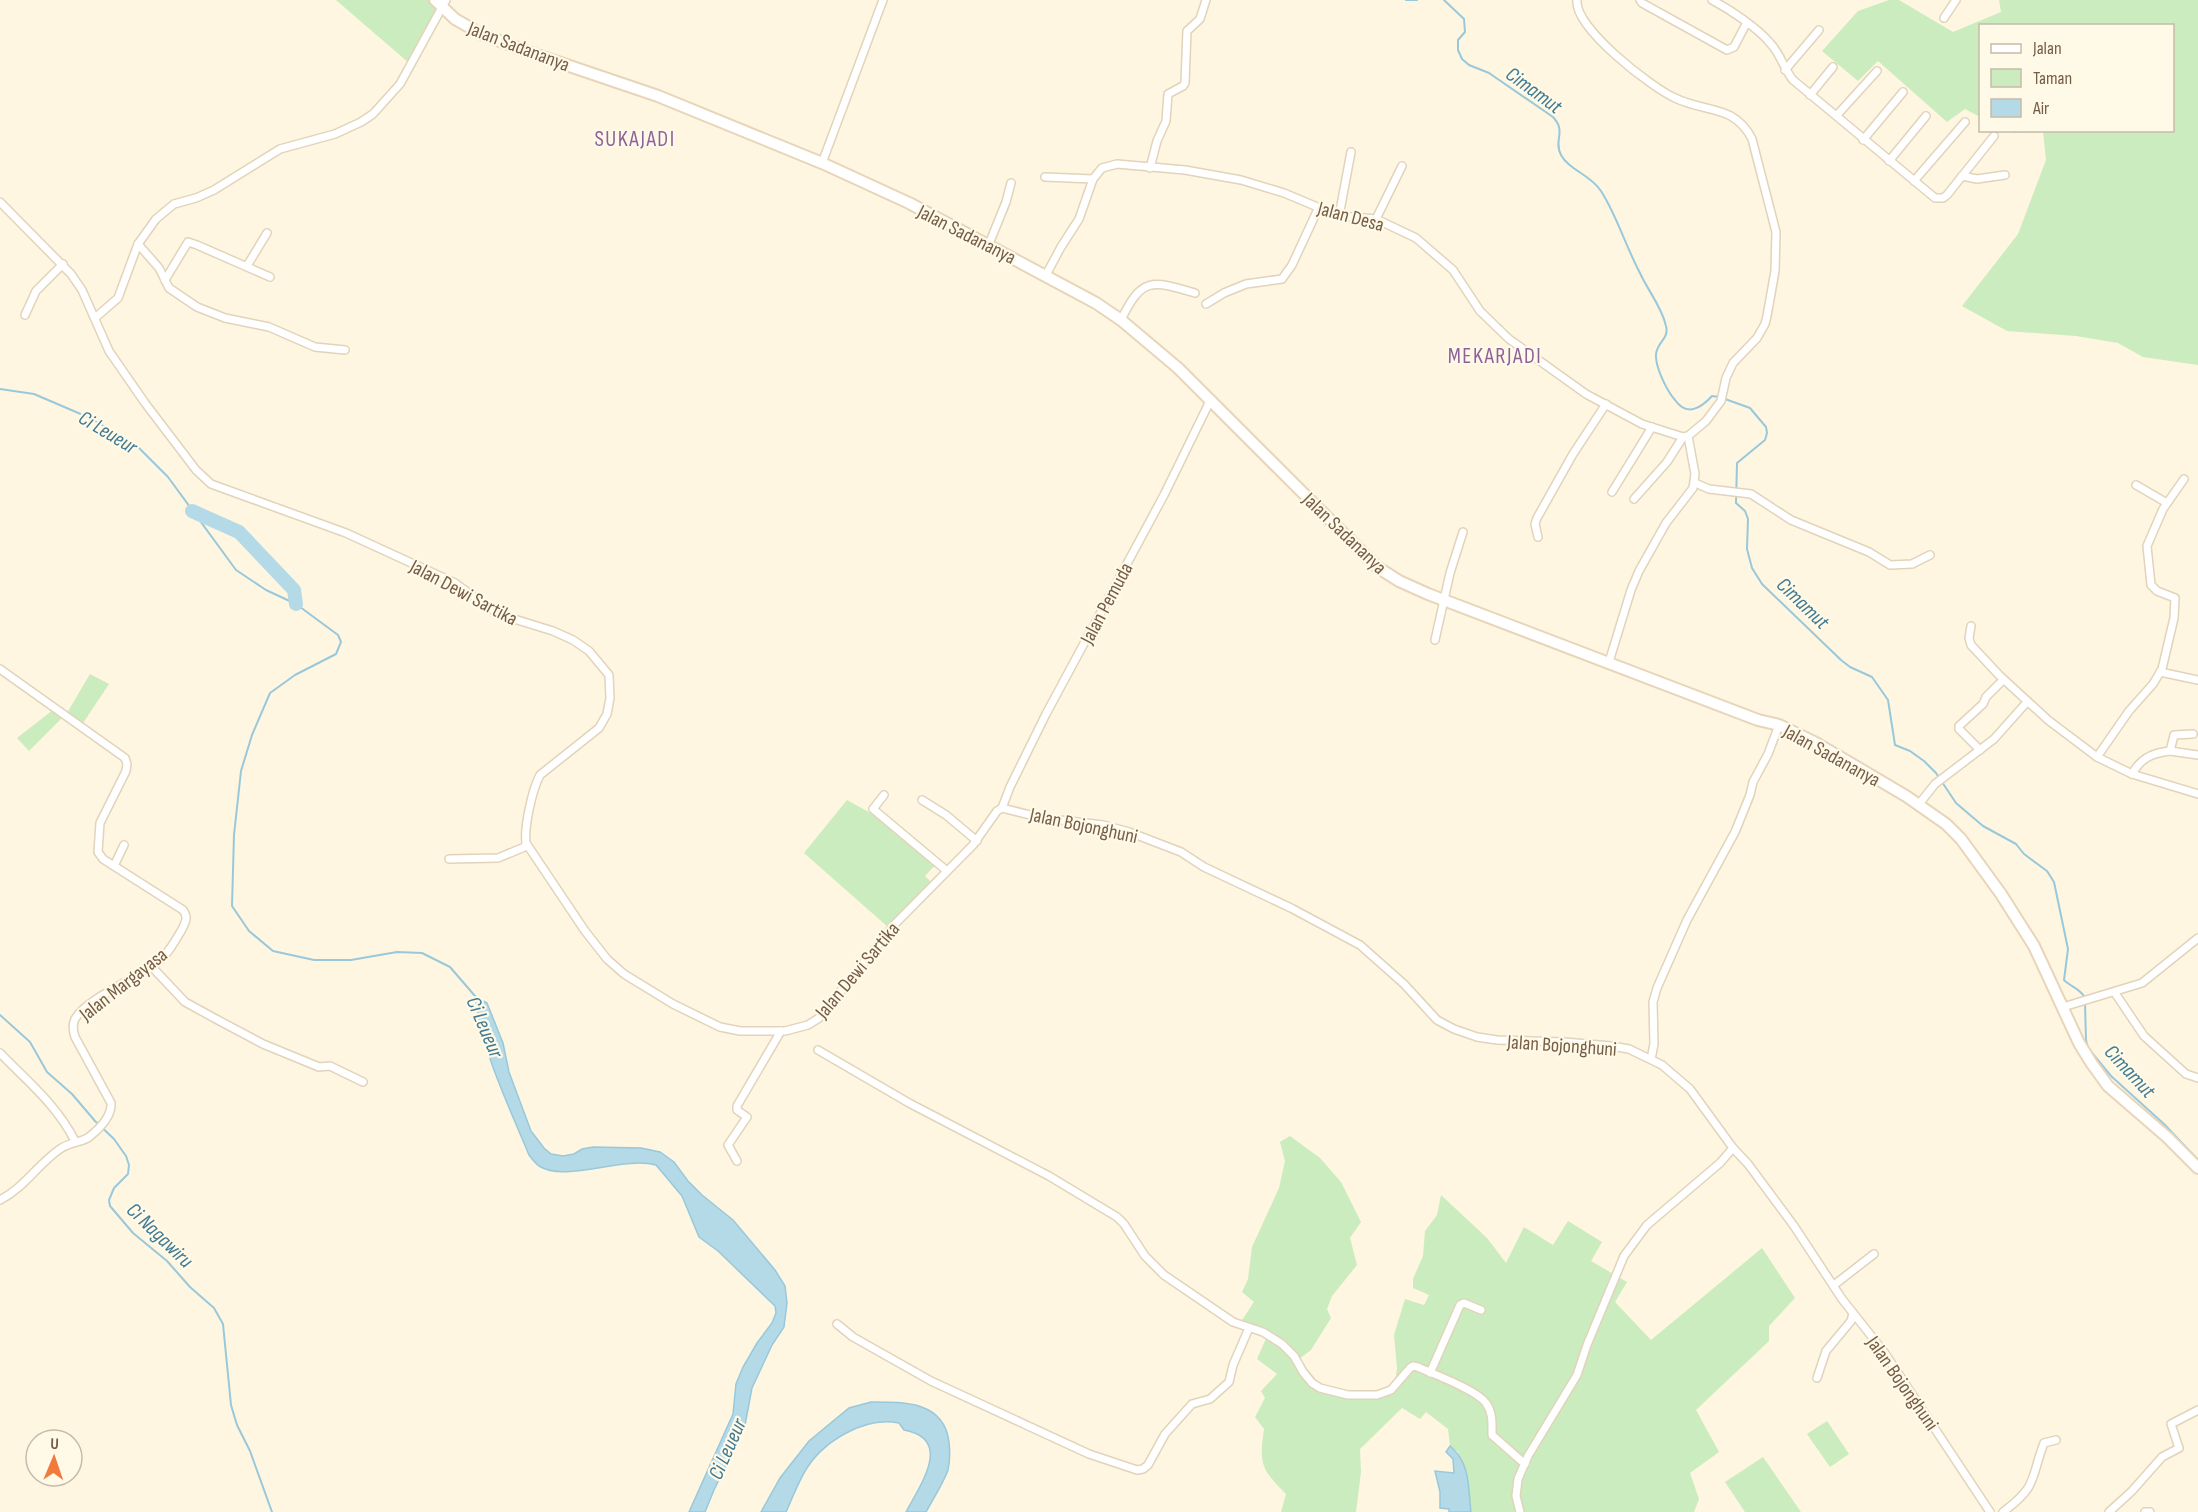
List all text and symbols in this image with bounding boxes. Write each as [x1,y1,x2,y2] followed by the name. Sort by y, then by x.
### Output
[463,16,573,77] street label: Jalan Sadananya
[1979,24,2174,132] legend
[2032,38,2062,59] text: Jalan
[1501,62,1567,120] water label: Cimamut
[2033,68,2072,89] text: Taman
[2032,98,2049,119] text: Air
[594,126,676,153] district label: SUKAJADI
[1314,196,1387,237] street label: Jalan Desa
[912,199,1020,270] street label: Jalan Sadananya
[1448,343,1542,370] district label: MEKARJADI
[74,405,143,460] water label: Ci Leueur
[1297,487,1391,580] street label: Jalan Sadananya
[405,554,521,631] street label: Jalan Dewi Sartika
[1075,559,1138,649] street label: Jalan Pemuda
[1771,572,1835,635] water label: Cimamut
[1778,719,1884,792] street label: Jalan Sadananya
[1027,803,1140,849] street label: Jalan Bojonghuni
[810,918,905,1024] street label: Jalan Dewi Sartika
[74,943,172,1027] street label: Jalan Margayasa
[461,993,509,1063] water label: Ci Leueur
[1505,1030,1618,1062] street label: Jalan Bojonghuni
[2099,1040,2161,1104] water label: Cimamut
[121,1197,199,1274] water label: Ci Nagawiru
[1860,1331,1943,1435] street label: Jalan Bojonghuni
[703,1414,752,1484] water label: Ci Leueur
[24,1428,84,1488] north arrow
[50,1435,59,1454] text: U

